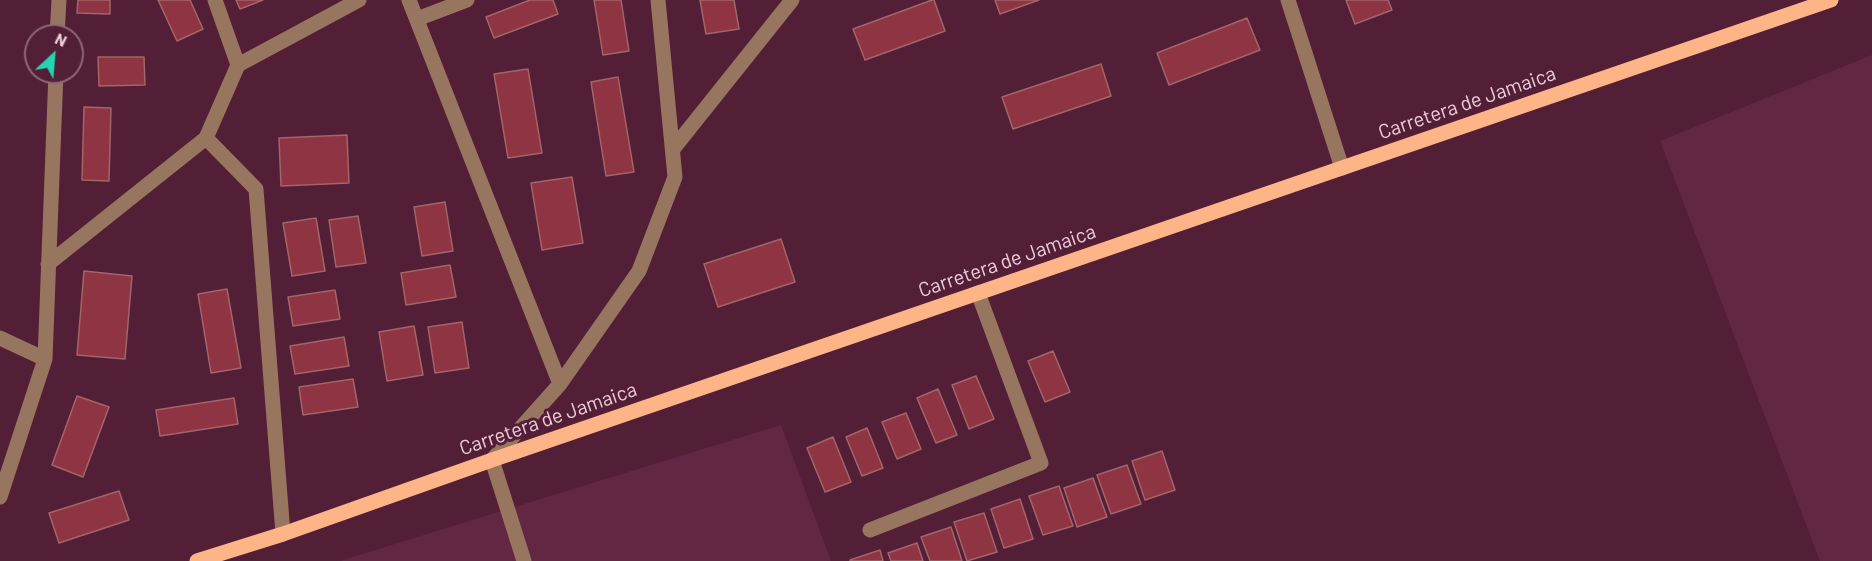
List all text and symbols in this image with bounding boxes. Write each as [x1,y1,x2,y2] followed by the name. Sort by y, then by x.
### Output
[24,24,84,84] north arrow
[52,28,70,50] text: N
[1375,61,1559,145] street label: Carretera de Jamaica
[915,219,1099,303] street label: Carretera de Jamaica
[456,377,640,461] street label: Carretera de Jamaica

